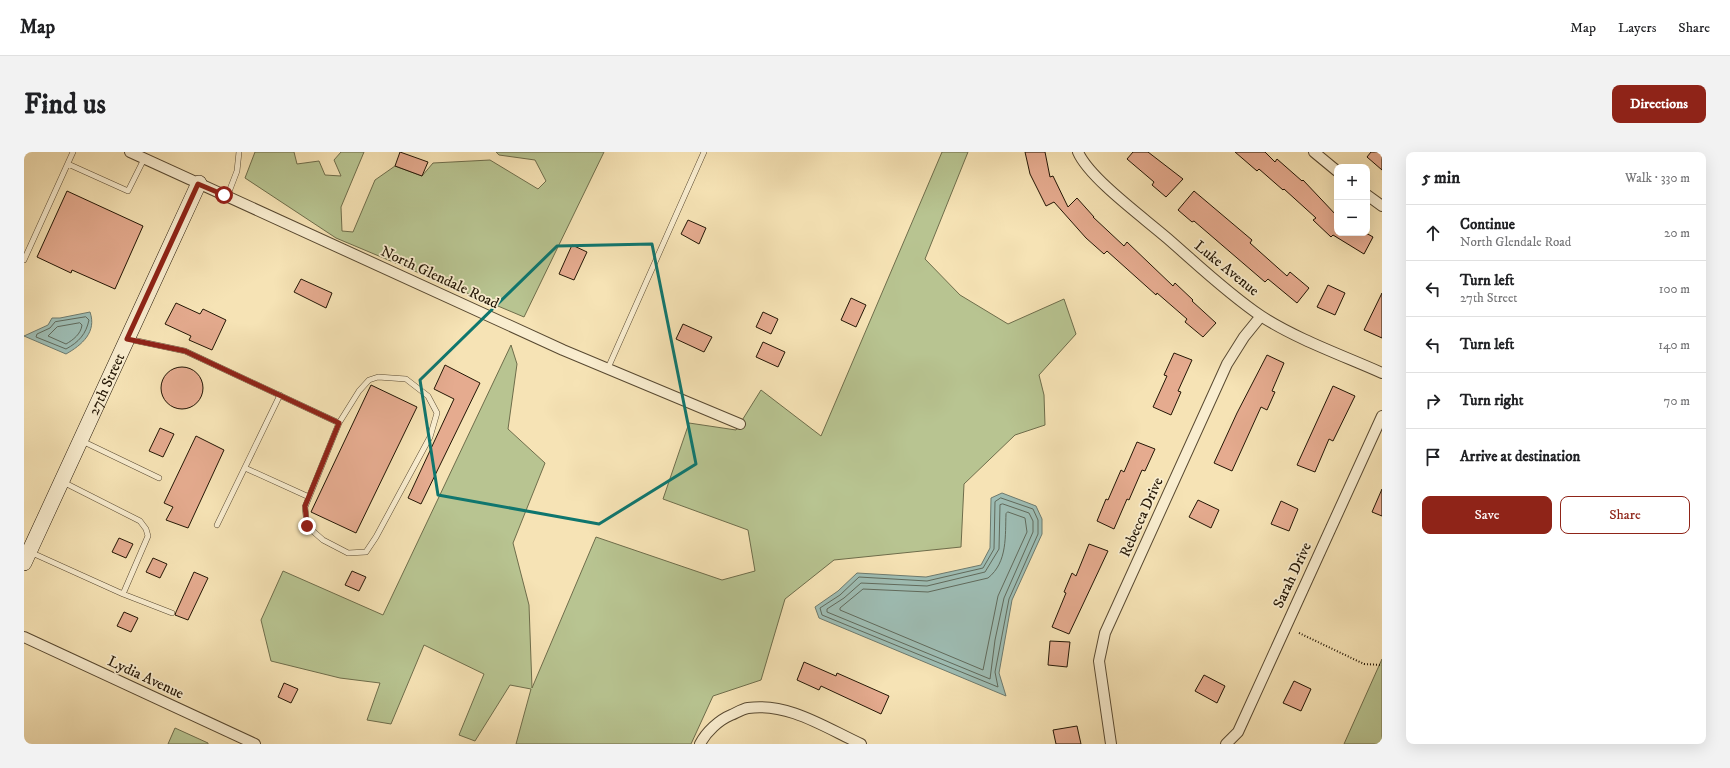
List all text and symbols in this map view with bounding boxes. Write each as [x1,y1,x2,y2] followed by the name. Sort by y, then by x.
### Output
[20,16,55,39] text: Map
[1570,19,1596,37] text: Map
[1618,19,1656,37] text: Layers
[1678,19,1710,37] text: Share
[1612,85,1706,123] button: Directions
[24,87,106,122] text: Find us
[1334,164,1370,236] map controls
[1334,164,1370,200] button: +
[1422,167,1460,189] text: 5 min
[1625,170,1690,186] text: Walk · 330 m
[215,186,233,204] route start
[1334,200,1370,236] button: −
[1460,215,1515,234] text: Continue
[1422,222,1444,244] icon: ahead
[1664,225,1690,241] text: 20 m
[1460,234,1571,250] text: North Glendale Road
[1190,236,1263,300] street label: Luke Avenue
[378,242,502,313] street label: North Glendale Road
[1460,271,1514,290] text: Turn left
[1422,278,1444,300] icon: left
[1659,281,1690,297] text: 100 m
[1460,290,1517,306] text: 27th Street
[1422,334,1444,356] icon: left
[1460,335,1514,354] text: Turn left
[1658,337,1690,353] text: 140 m
[84,350,129,418] street label: 27th Street
[1422,390,1444,412] icon: right
[1460,391,1523,410] text: Turn right
[1664,393,1690,409] text: 70 m
[1422,446,1444,468] icon: arrive
[1460,447,1580,466] text: Arrive at destination
[1115,474,1167,560] street label: Rebecca Drive
[1422,496,1552,534] button: Save
[1560,496,1690,534] button: Share
[298,517,316,535] route end
[1269,539,1316,611] street label: Sarah Drive
[105,652,187,703] street label: Lydia Avenue

